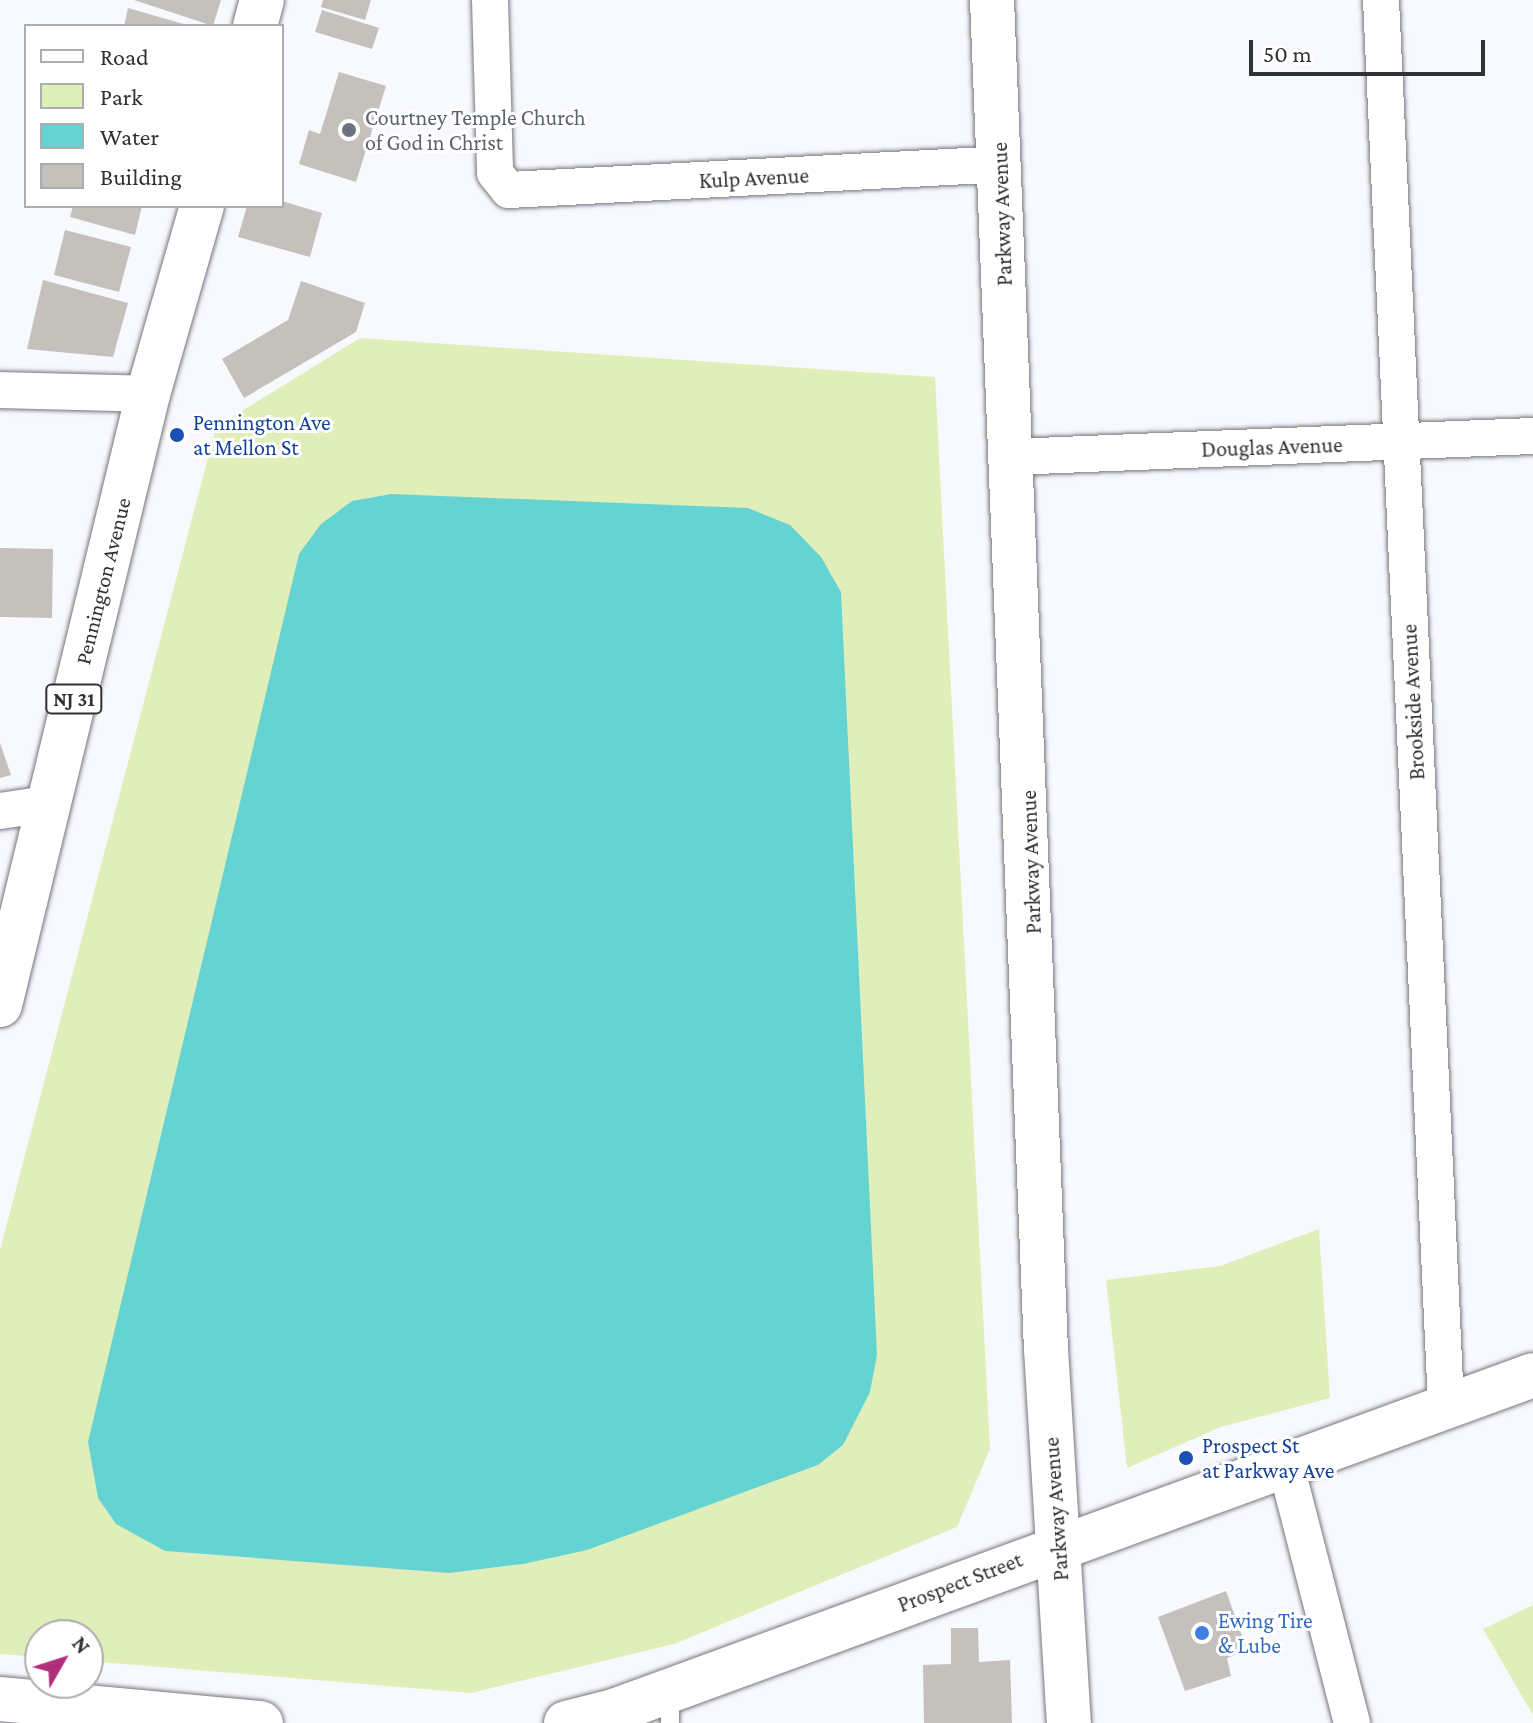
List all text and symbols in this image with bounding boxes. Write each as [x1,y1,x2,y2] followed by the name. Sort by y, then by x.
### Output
[24,24,284,208] legend
[1253,24,1489,74] scale bar
[1263,40,1312,67] text: 50 m
[100,43,149,70] text: Road
[100,83,143,110] text: Park
[365,104,585,156] place label: Courtney Temple Church of God in Christ
[340,121,358,139] marker: Courtney Temple Church of God in Christ
[100,123,159,150] text: Water
[986,142,1018,286] street label: Parkway Avenue
[698,162,810,194] street label: Kulp Avenue
[100,163,182,190] text: Building
[193,409,331,460] place label: Pennington Ave at Mellon St
[168,426,186,444] marker: Pennington Ave at Mellon St
[1201,431,1343,463] street label: Douglas Avenue
[70,495,136,667] street label: Pennington Avenue
[1396,623,1430,781] street label: Brookside Avenue
[44,683,104,715] road number: NJ 31
[1015,790,1047,934] street label: Parkway Avenue
[1202,1432,1334,1484] place label: Prospect St at Parkway Ave
[1038,1436,1074,1582] street label: Parkway Avenue
[1177,1449,1195,1467] marker: Prospect St at Parkway Ave
[894,1546,1026,1618] street label: Prospect Street
[1218,1607,1313,1658] place label: Ewing Tire & Lube
[24,1619,104,1699] north arrow
[1193,1624,1211,1642] marker: Ewing Tire & Lube
[67,1631,96,1659] text: N

